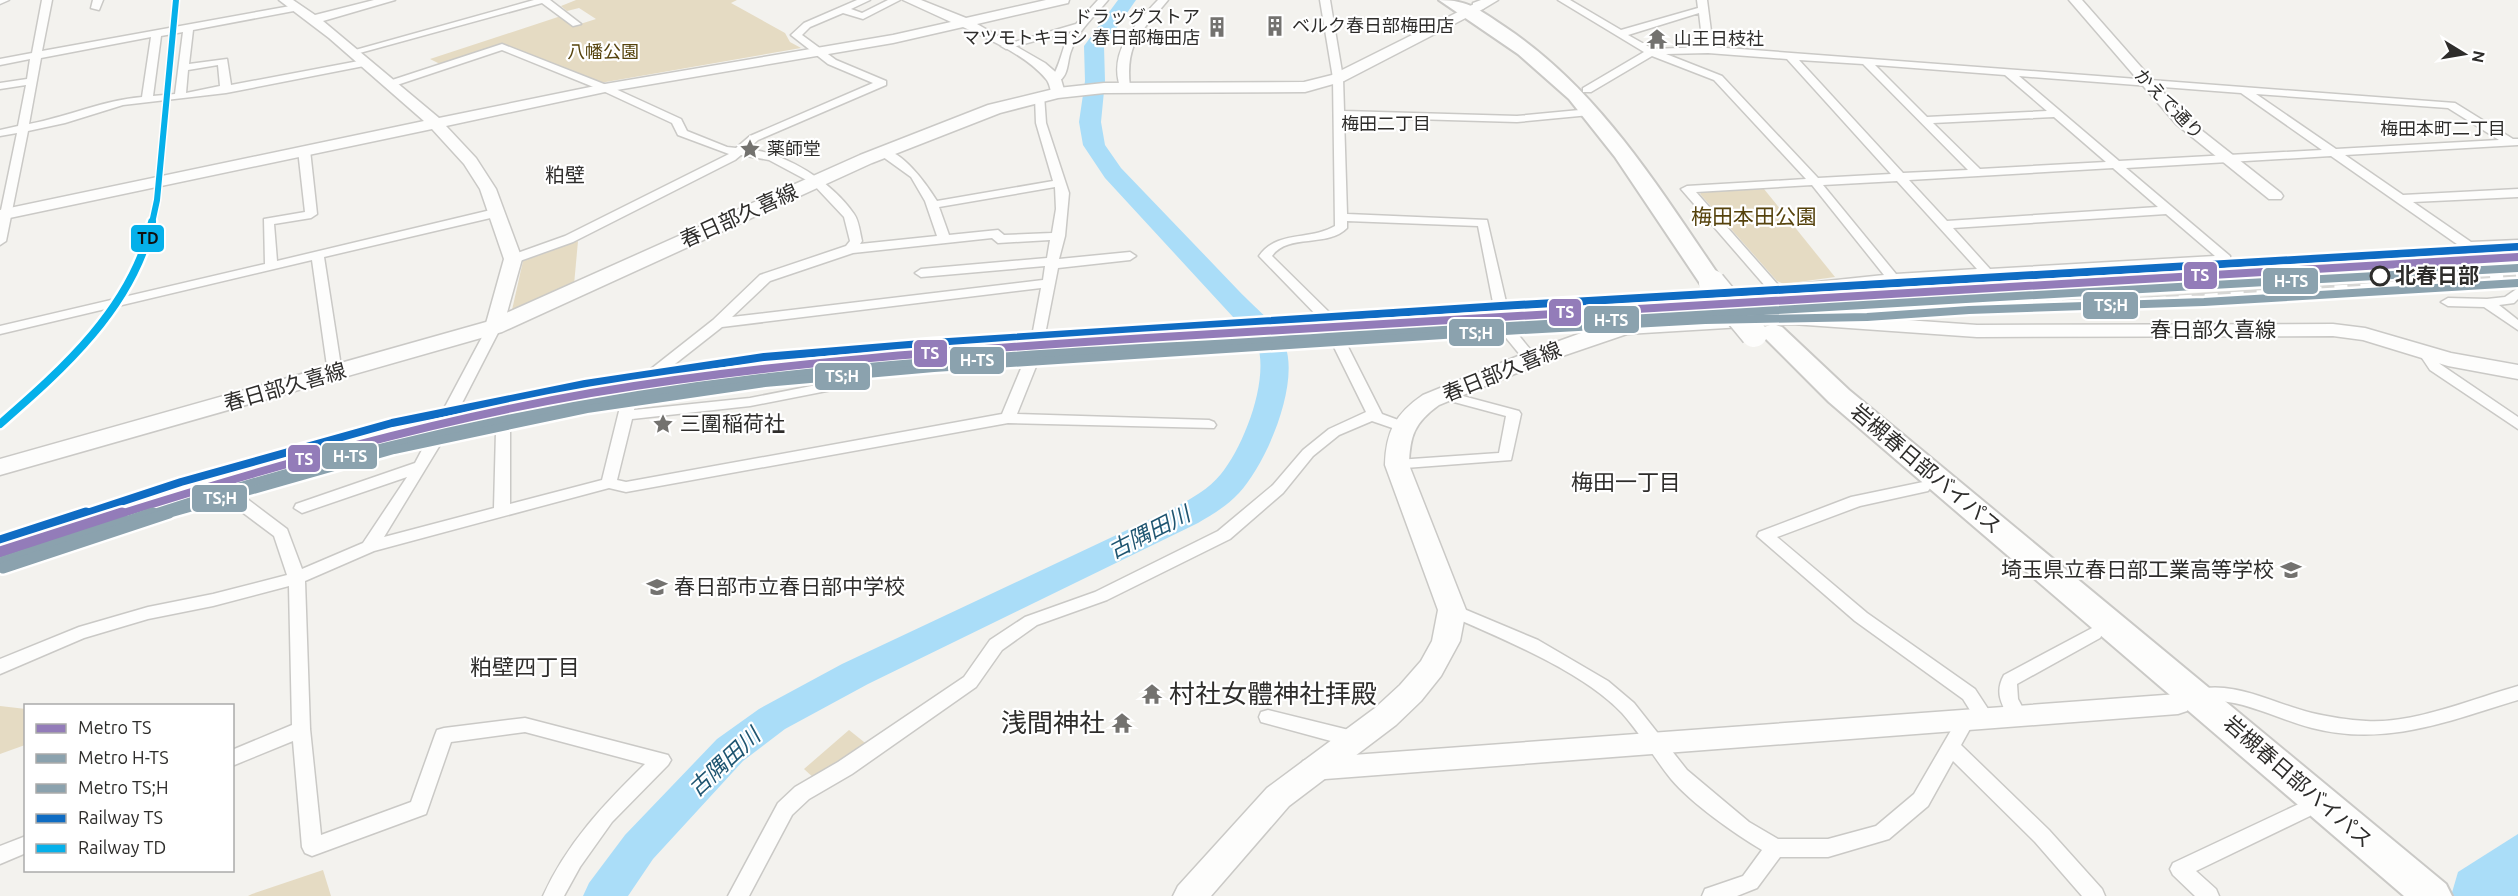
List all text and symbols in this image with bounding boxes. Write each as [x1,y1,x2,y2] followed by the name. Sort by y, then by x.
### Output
[962,6,1200,47] place label: ドラッグストア マツモトキヨシ 春日部梅田店
[1263,14,1287,38] building icon: ベルク春日部梅田店
[1205,15,1229,39] building icon: ドラッグストア マツモトキヨシ 春日部梅田店
[1292,15,1454,35] place label: ベルク春日部梅田店
[2434,24,2494,84] north arrow
[1645,27,1669,51] temple icon: 山王日枝社
[1674,28,1764,48] place label: 山王日枝社
[567,41,639,61] park label: 八幡公園
[2469,49,2489,64] text: N
[2131,64,2208,142] street label: かえで通り
[1341,113,1431,133] district label: 梅田二丁目
[2380,118,2506,138] district label: 梅田本町二丁目
[738,137,762,161] place icon: 薬師堂
[767,138,821,158] place label: 薬師堂
[545,163,585,186] district label: 粕壁
[676,178,801,252] street label: 春日部久喜線
[1691,204,1817,228] park label: 梅田本田公園
[130,224,165,253] line badge: TD
[137,229,159,247] text: TD
[2183,261,2218,290] line badge: TS
[2395,263,2479,287] place label: 北春日部
[2191,266,2209,284] text: TS
[2370,266,2390,286] marker: 北春日部
[2262,267,2319,295] line badge: H-TS
[2274,272,2308,290] text: H-TS
[2082,291,2139,320] line badge: TS;H
[2094,296,2128,314] text: TS;H
[1548,298,1582,327] line badge: TS
[1556,303,1574,321] text: TS
[1583,305,1640,334] line badge: H-TS
[1594,311,1628,329] text: H-TS
[2150,317,2276,341] street label: 春日部久喜線
[1448,318,1505,347] line badge: TS;H
[1459,324,1493,342] text: TS;H
[1439,336,1565,406] street label: 春日部久喜線
[913,339,948,368] line badge: TS
[921,344,939,362] text: TS
[949,346,1005,375] line badge: H-TS
[960,351,994,369] text: H-TS
[221,357,349,415] street label: 春日部久喜線
[814,362,871,391] line badge: TS;H
[825,367,859,385] text: TS;H
[1847,398,2007,538] street label: 岩槻春日部バイパス
[680,411,785,435] place label: 三圍稲荷社
[651,412,675,436] place icon: 三圍稲荷社
[321,442,378,470] line badge: H-TS
[287,444,321,473] line badge: TS
[333,447,367,465] text: H-TS
[295,450,313,468] text: TS
[1571,469,1681,494] district label: 梅田一丁目
[191,484,248,513] line badge: TS;H
[203,489,237,507] text: TS;H
[1104,500,1195,563] water label: 古隅田川
[2001,557,2274,581] place label: 埼玉県立春日部工業高等学校
[2279,558,2303,582] school or university icon: 埼玉県立春日部工業高等学校
[674,574,905,598] place label: 春日部市立春日部中学校
[645,575,669,599] school or university icon: 春日部市立春日部中学校
[470,654,580,679] district label: 粕壁四丁目
[1169,679,1377,708] place label: 村社女體神社拝殿
[1140,682,1164,706] temple icon: 村社女體神社拝殿
[24,704,234,872] legend
[1001,708,1105,737] place label: 浅間神社
[2220,710,2378,852] street label: 岩槻春日部バイパス
[1110,711,1134,735] temple icon: 浅間神社
[78,717,152,737] text: Metro TS
[683,721,766,801] water label: 古隅田川
[78,747,169,767] text: Metro H-TS
[78,777,169,797] text: Metro TS;H
[78,807,163,827] text: Railway TS
[78,837,166,857] text: Railway TD

